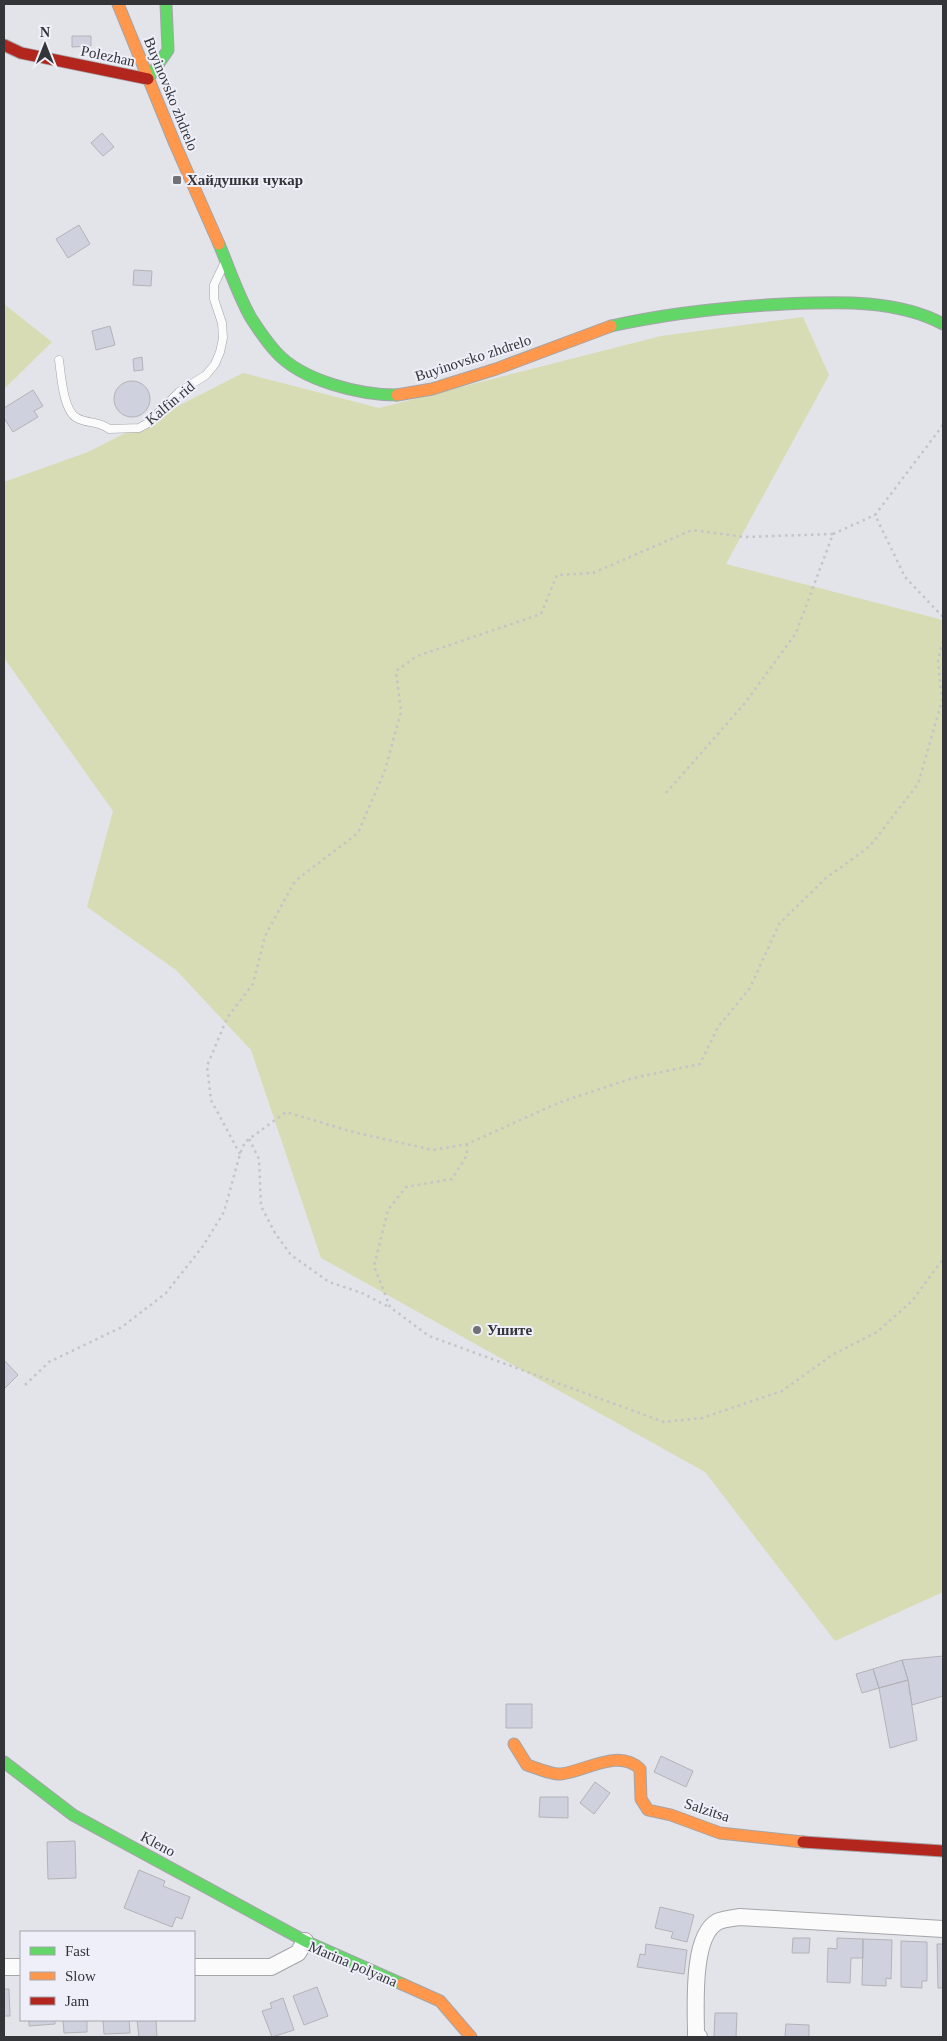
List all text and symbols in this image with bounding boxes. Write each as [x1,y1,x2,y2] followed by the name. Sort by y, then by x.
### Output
[20,20,70,70] north arrow
[40,25,50,40] text: N
[141,35,201,153] street label: Buyinovsko zhdrelo
[79,42,137,70] street label: Polezhan
[187,172,303,188] place label: Хайдушки чукар
[171,174,183,186] marker: Хайдушки чукар
[413,332,533,384] street label: Buyinovsko zhdrelo
[142,378,198,428] street label: Kalfin rid
[487,1322,532,1338] place label: Ушите
[471,1324,483,1336] marker: Ушите
[682,1795,732,1825] street label: Salzitsa
[138,1828,178,1860] street label: Kleno
[20,1931,195,2021] legend
[306,1938,400,1990] street label: Marina polyana
[65,1943,91,1959] text: Fast
[65,1968,96,1984] text: Slow
[65,1993,89,2009] text: Jam

